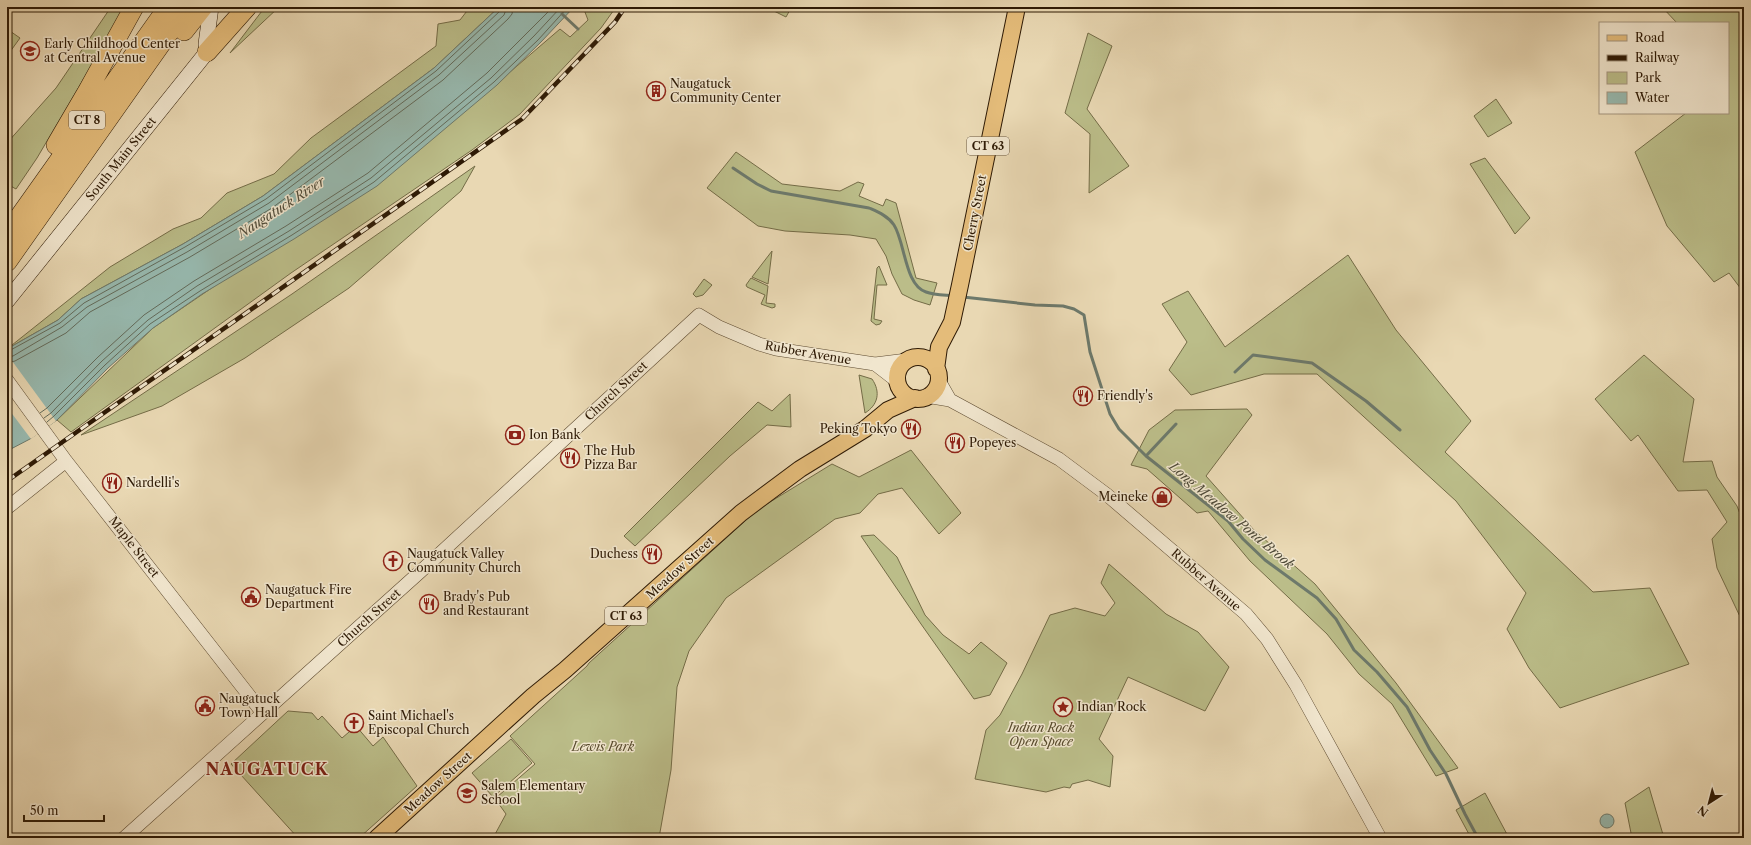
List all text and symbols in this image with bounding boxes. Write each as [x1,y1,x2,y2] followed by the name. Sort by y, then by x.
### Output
[1599,22,1729,114] legend
[1635,30,1665,45] text: Road
[44,36,180,65] place label: Early Childhood Center at Central Avenue
[19,40,41,62] school or university icon: Early Childhood Center at Central Avenue
[1635,50,1680,65] text: Railway
[1635,70,1662,85] text: Park
[670,76,781,105] place label: Naugatuck Community Center
[645,80,667,102] building icon: Naugatuck Community Center
[1634,90,1669,105] text: Water
[69,111,105,129] road number: CT 8
[82,113,160,204] street label: South Main Street
[967,137,1009,155] road number: CT 63
[234,172,328,242] water label: Naugatuck River
[960,173,989,252] street label: Cherry Street
[764,338,853,368] street label: Rubber Avenue
[581,357,651,423] street label: Church Street
[1072,385,1094,407] restaurant icon: Friendly's
[1097,388,1153,403] place label: Friendly's
[900,418,922,440] restaurant icon: Peking Tokyo
[820,421,897,436] place label: Peking Tokyo
[504,424,526,446] bank icon: Ion Bank
[529,427,582,442] place label: Ion Bank
[944,432,966,454] restaurant icon: Popeyes
[969,435,1016,450] place label: Popeyes
[584,443,637,472] place label: The Hub Pizza Bar
[559,447,581,469] restaurant icon: The Hub Pizza Bar
[1166,457,1298,572] water label: Long Meadow Pond Brook
[101,472,123,494] restaurant icon: Nardelli's
[126,475,179,490] place label: Nardelli's
[1151,486,1173,508] shop icon: Meineke
[1098,489,1148,504] place label: Meineke
[106,513,163,581] street label: Maple Street
[643,533,717,602] street label: Meadow Street
[641,543,663,565] restaurant icon: Duchess
[1168,545,1244,614] street label: Rubber Avenue
[407,546,522,575] place label: Naugatuck Valley Community Church
[590,546,638,561] place label: Duchess
[382,550,404,572] church icon: Naugatuck Valley Community Church
[265,582,352,611] place label: Naugatuck Fire Department
[334,585,404,650] street label: Church Street
[240,586,262,608] public building icon: Naugatuck Fire Department
[443,589,530,618] place label: Brady's Pub and Restaurant
[418,593,440,615] restaurant icon: Brady's Pub and Restaurant
[605,607,647,625] road number: CT 63
[219,691,281,720] place label: Naugatuck Town Hall
[194,695,216,717] public building icon: Naugatuck Town Hall
[1052,696,1074,718] place icon: Indian Rock
[1077,699,1147,714] place label: Indian Rock
[368,708,470,737] place label: Saint Michael's Episcopal Church
[343,712,365,734] church icon: Saint Michael's Episcopal Church
[1007,720,1075,749] park label: Indian Rock Open Space
[571,739,635,754] park label: Lewis Park
[401,748,475,817] street label: Meadow Street
[206,759,329,779] district label: NAUGATUCK
[481,778,586,807] place label: Salem Elementary School
[456,782,478,804] school or university icon: Salem Elementary School
[1689,783,1729,823] north arrow
[24,797,104,823] scale bar
[1695,802,1711,820] text: N
[30,803,59,818] text: 50 m

